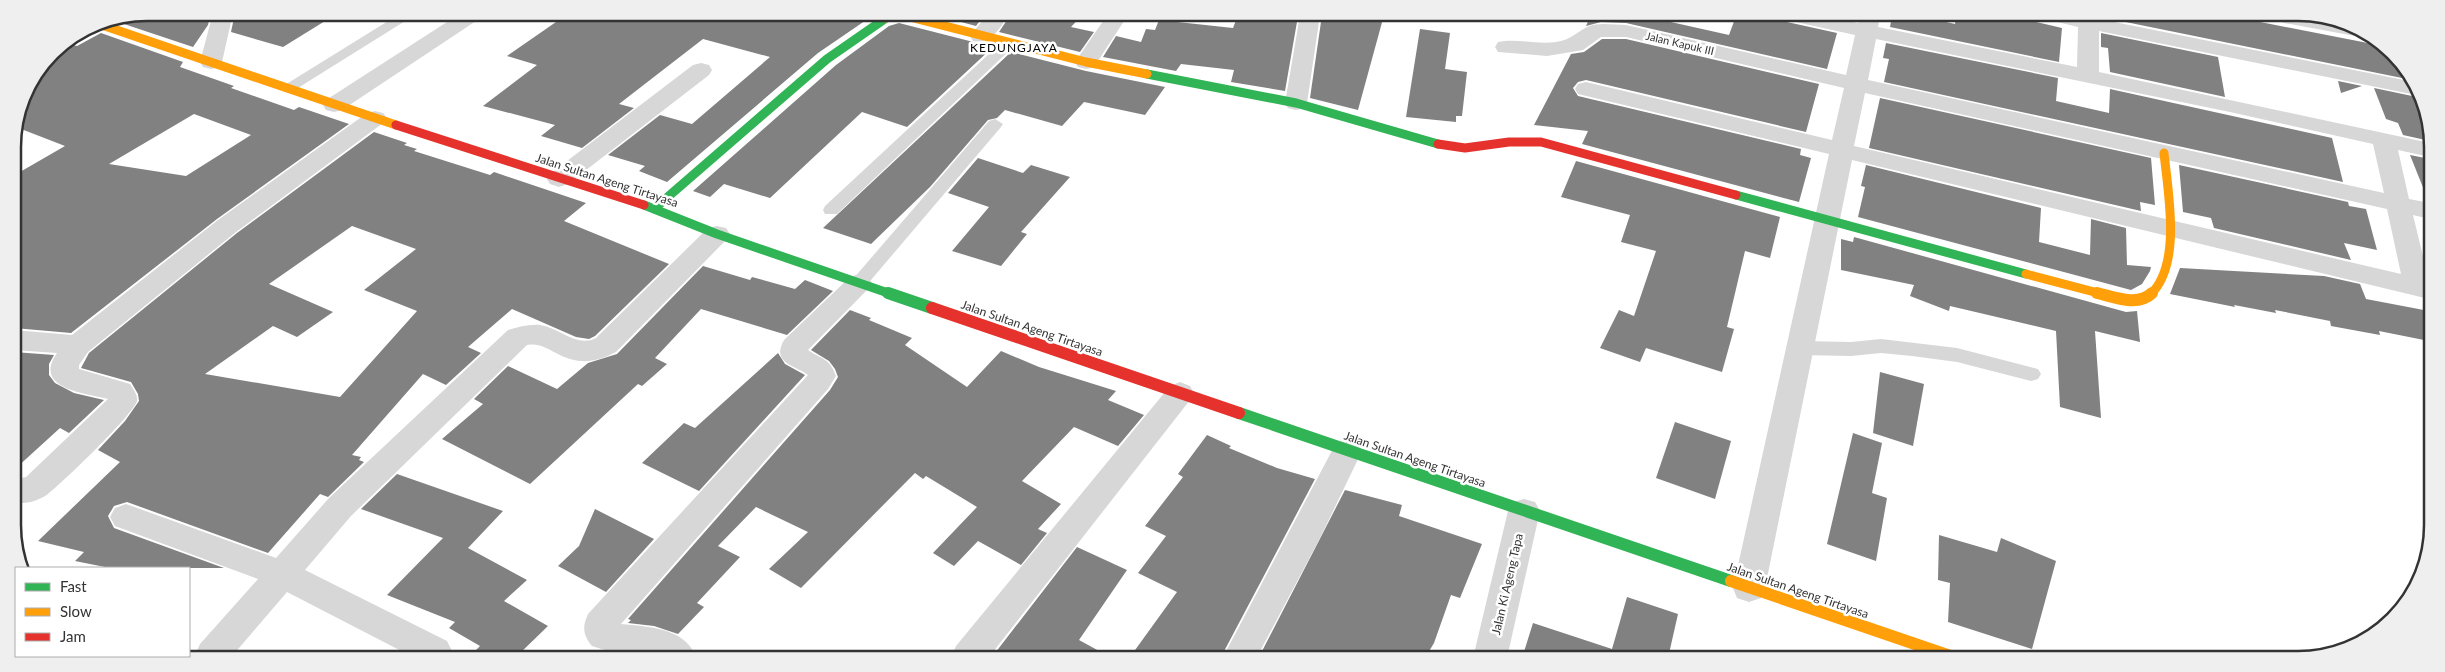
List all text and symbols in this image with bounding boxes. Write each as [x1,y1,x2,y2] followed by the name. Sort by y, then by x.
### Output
[1645,29,1715,57] street label: Jalan Kapuk III
[970,40,1058,55] district label: KEDUNGJAYA
[534,150,680,210] street label: Jalan Sultan Ageng Tirtayasa
[959,297,1105,359] street label: Jalan Sultan Ageng Tirtayasa
[1342,428,1488,490] street label: Jalan Sultan Ageng Tirtayasa
[1488,532,1526,636] street label: Jalan Ki Ageng Tapa
[1725,559,1871,621] street label: Jalan Sultan Ageng Tirtayasa
[15,567,190,657] legend
[60,577,87,595] text: Fast
[60,602,92,620] text: Slow
[60,627,86,645] text: Jam

